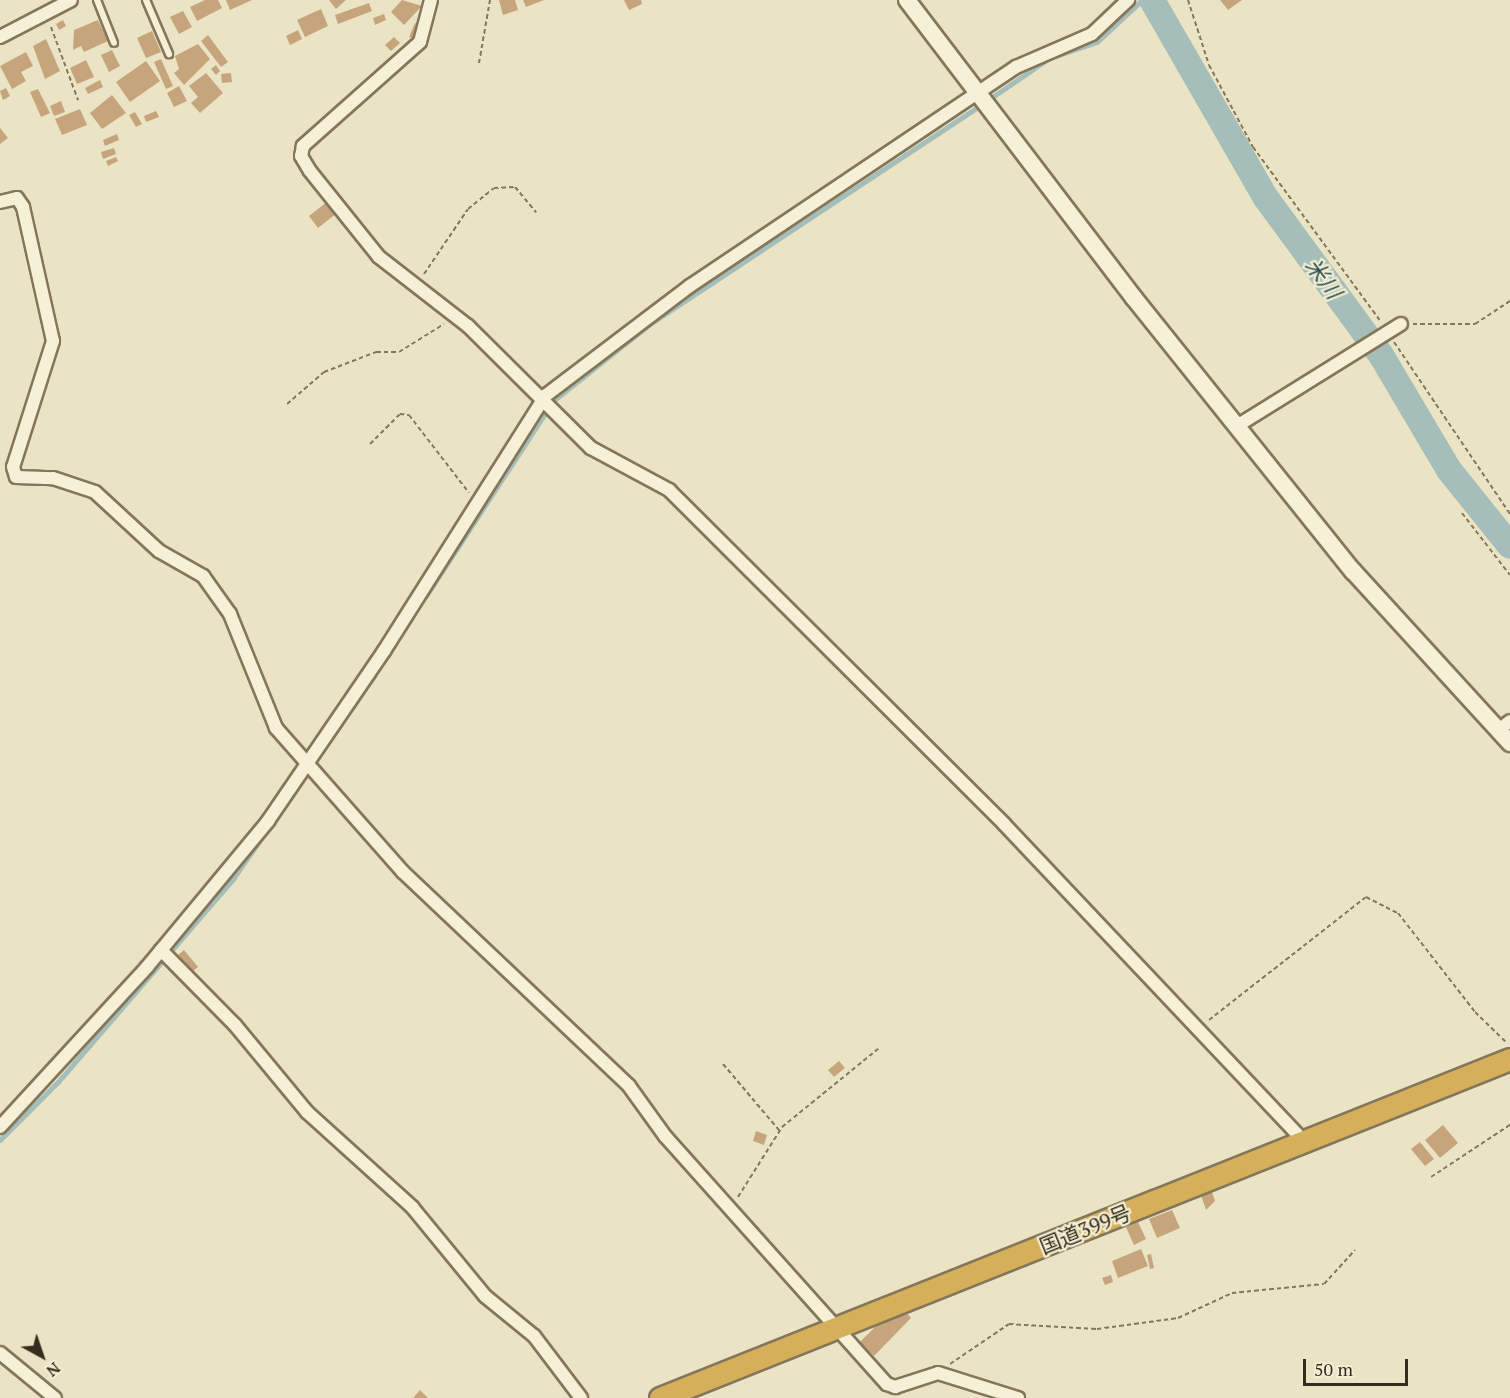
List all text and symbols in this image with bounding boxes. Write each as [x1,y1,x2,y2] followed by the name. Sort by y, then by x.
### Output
[1300,252,1348,304] water label: 米川
[1036,1199,1134,1259] street label: 国道399号
[12,1326,72,1386] north arrow
[1306,1347,1411,1385] scale bar
[42,1357,65,1382] text: N
[1314,1357,1353,1381] text: 50 m

